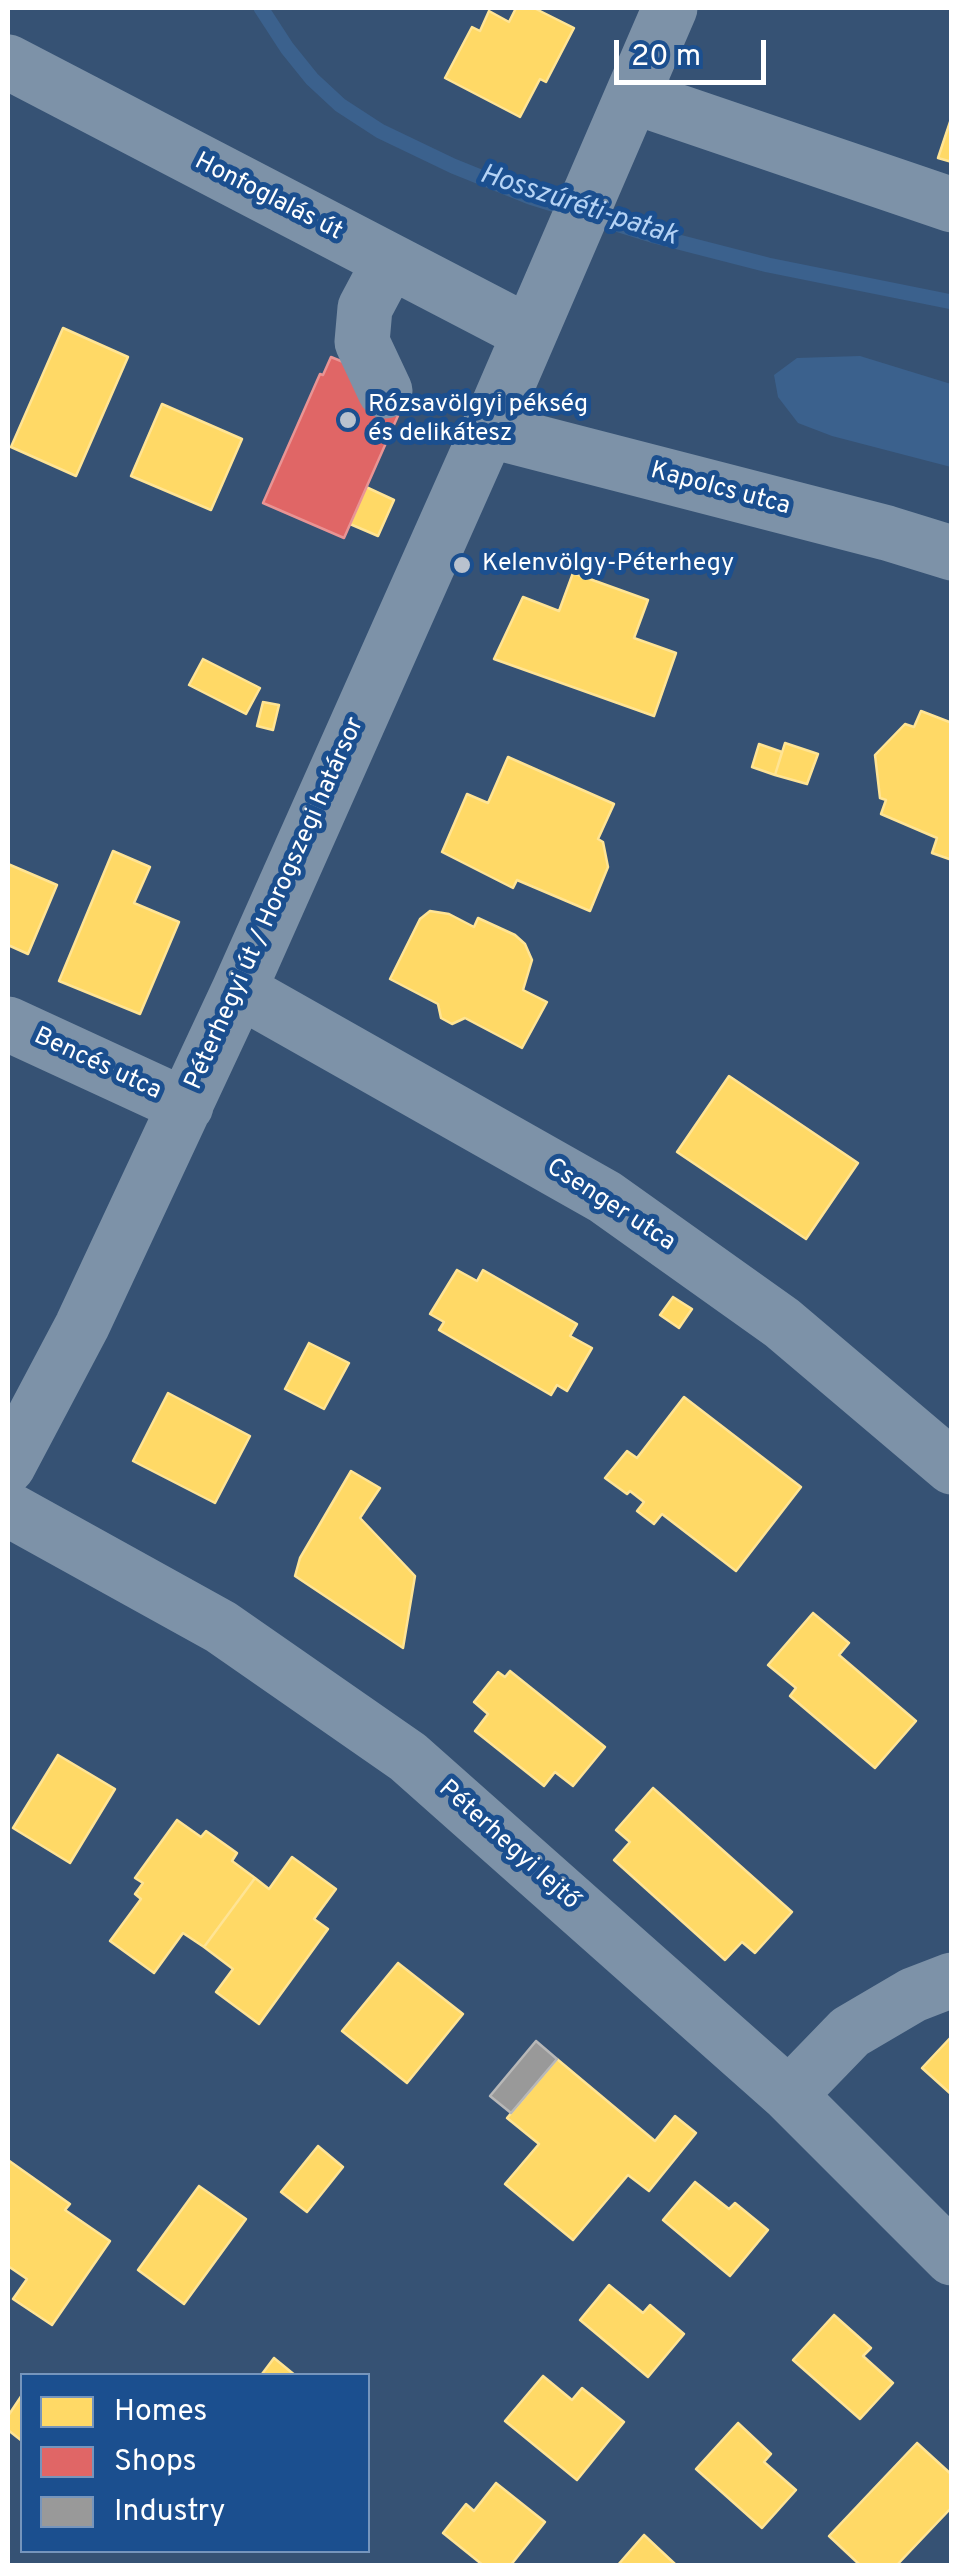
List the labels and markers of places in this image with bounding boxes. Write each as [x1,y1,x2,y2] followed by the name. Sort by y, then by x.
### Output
[368,391,588,450] place label: Rózsavölgyi pékség és delikátesz
[337,409,359,431] marker: Rózsavölgyi pékség és delikátesz
[482,550,734,580] place label: Kelenvölgy-Péterhegy
[451,554,473,576] marker: Kelenvölgy-Péterhegy

